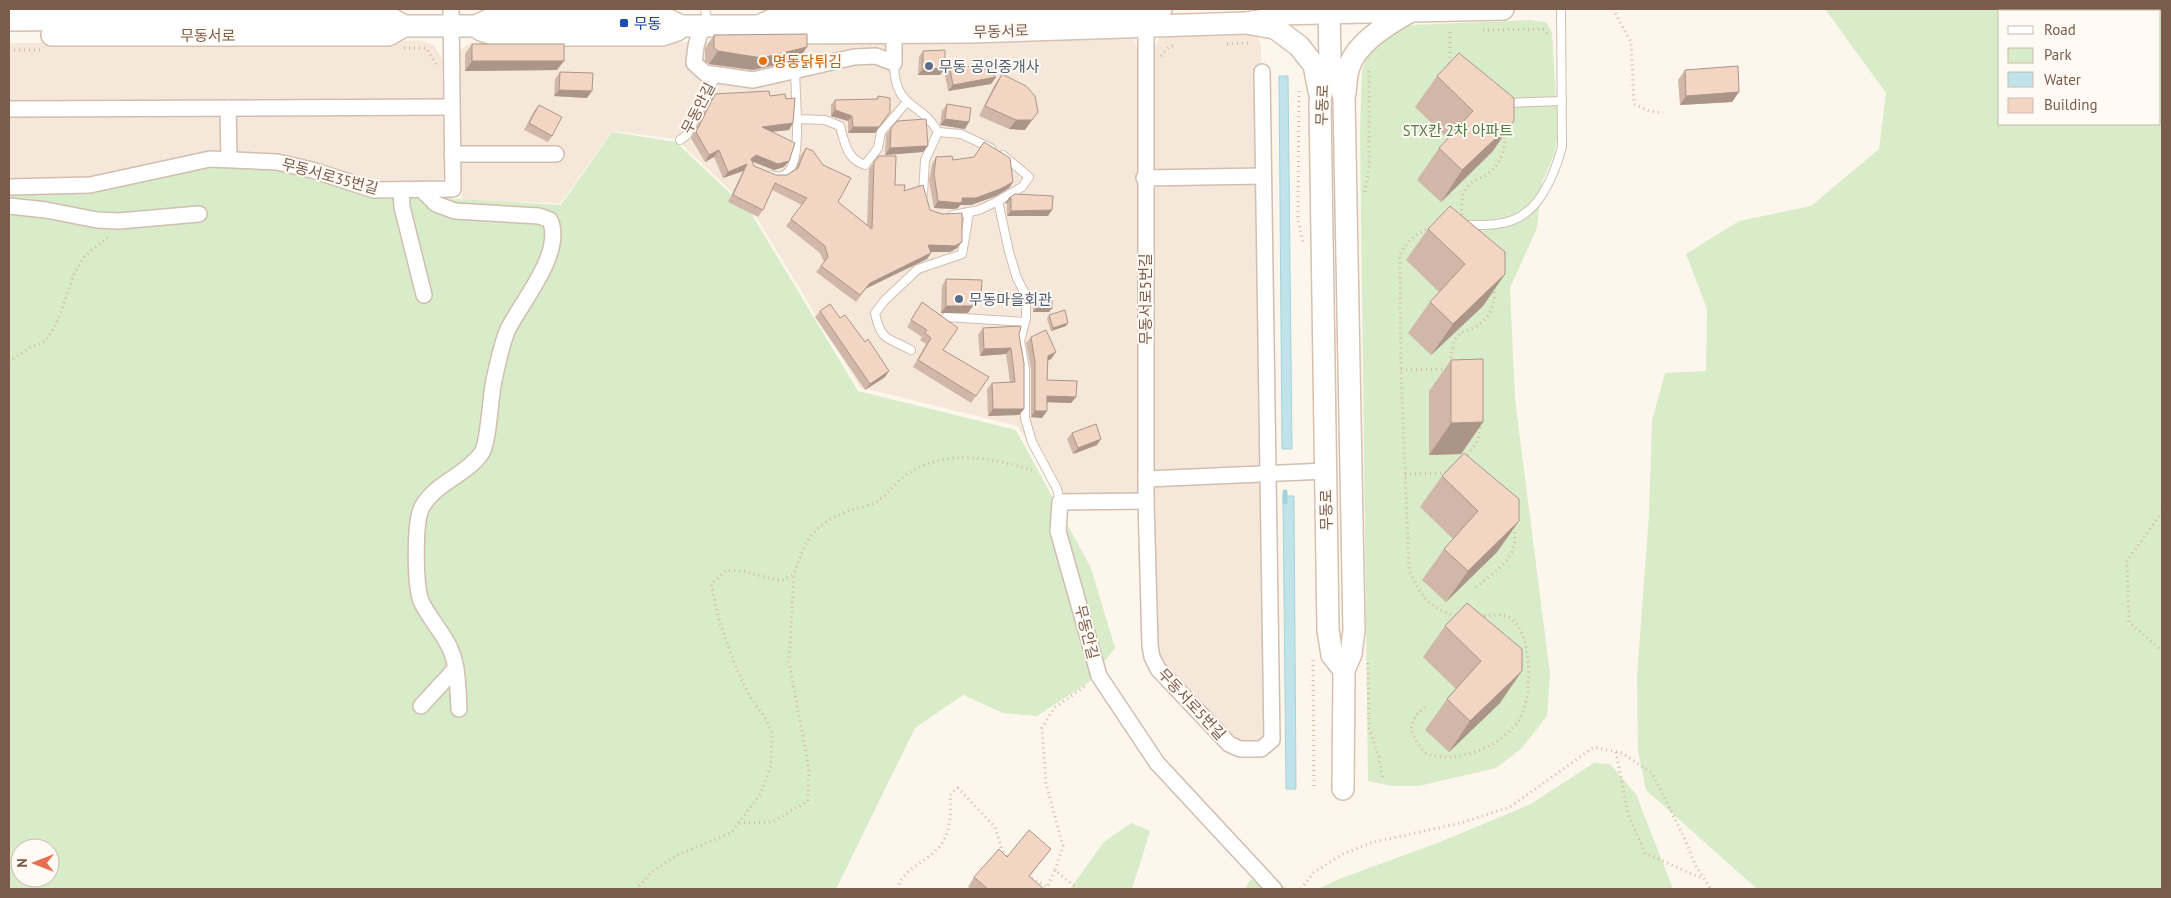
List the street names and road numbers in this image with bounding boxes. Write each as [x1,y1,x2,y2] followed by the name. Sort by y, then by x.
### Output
[973,21,1029,41] street label: 무동서로
[180,26,236,45] street label: 무동서로
[677,79,719,137] street label: 무동안길
[1312,84,1332,126] street label: 무동로
[280,154,380,198] street label: 무동서로35번길
[1136,254,1155,344] street label: 무동서로5번길
[1316,489,1336,531] street label: 무동로
[1071,603,1103,661] street label: 무동안길
[1154,664,1230,744] street label: 무동서로5번길

